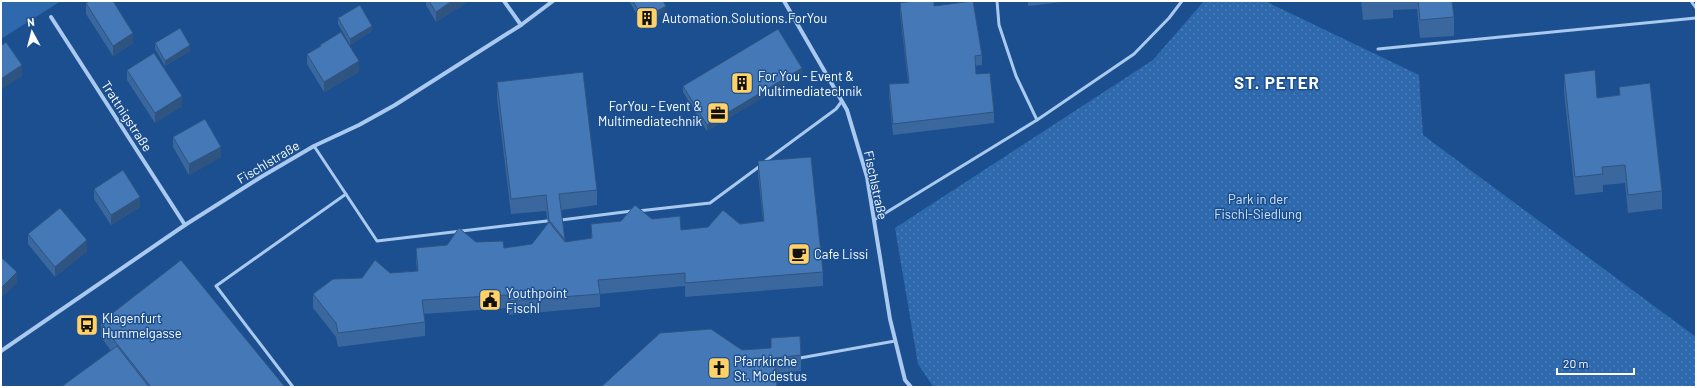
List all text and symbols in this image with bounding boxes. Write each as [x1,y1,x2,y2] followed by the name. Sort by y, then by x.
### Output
[634,5,660,31] building icon: Automation.Solutions.ForYou
[662,10,827,26] place label: Automation.Solutions.ForYou
[12,12,52,52] north arrow
[26,15,35,28] text: N
[758,68,862,99] place label: For You - Event & Multimediatechnik
[729,70,755,96] building icon: For You - Event & Multimediatechnik
[1234,72,1320,92] district label: ST. PETER
[98,78,156,154] street label: Trattnigstraße
[598,98,702,129] place label: ForYou - Event & Multimediatechnik
[705,100,731,126] office icon: ForYou - Event & Multimediatechnik
[234,137,302,187] street label: Fischlstraße
[861,149,891,221] street label: Fischlstraße
[1214,191,1302,222] park label: Park in der Fischl-Siedlung
[786,241,812,267] cafe icon: Cafe Lissi
[814,246,868,262] place label: Cafe Lissi
[506,285,568,316] place label: Youthpoint Fischl
[477,287,503,313] public building icon: Youthpoint Fischl
[102,310,182,341] place label: Klagenfurt Hummelgasse
[74,312,100,338] bus stop icon: Klagenfurt Hummelgasse
[1557,350,1634,376] scale bar
[734,353,807,384] place label: Pfarrkirche St. Modestus
[706,355,732,381] church icon: Pfarrkirche St. Modestus
[1563,356,1589,370] text: 20 m

